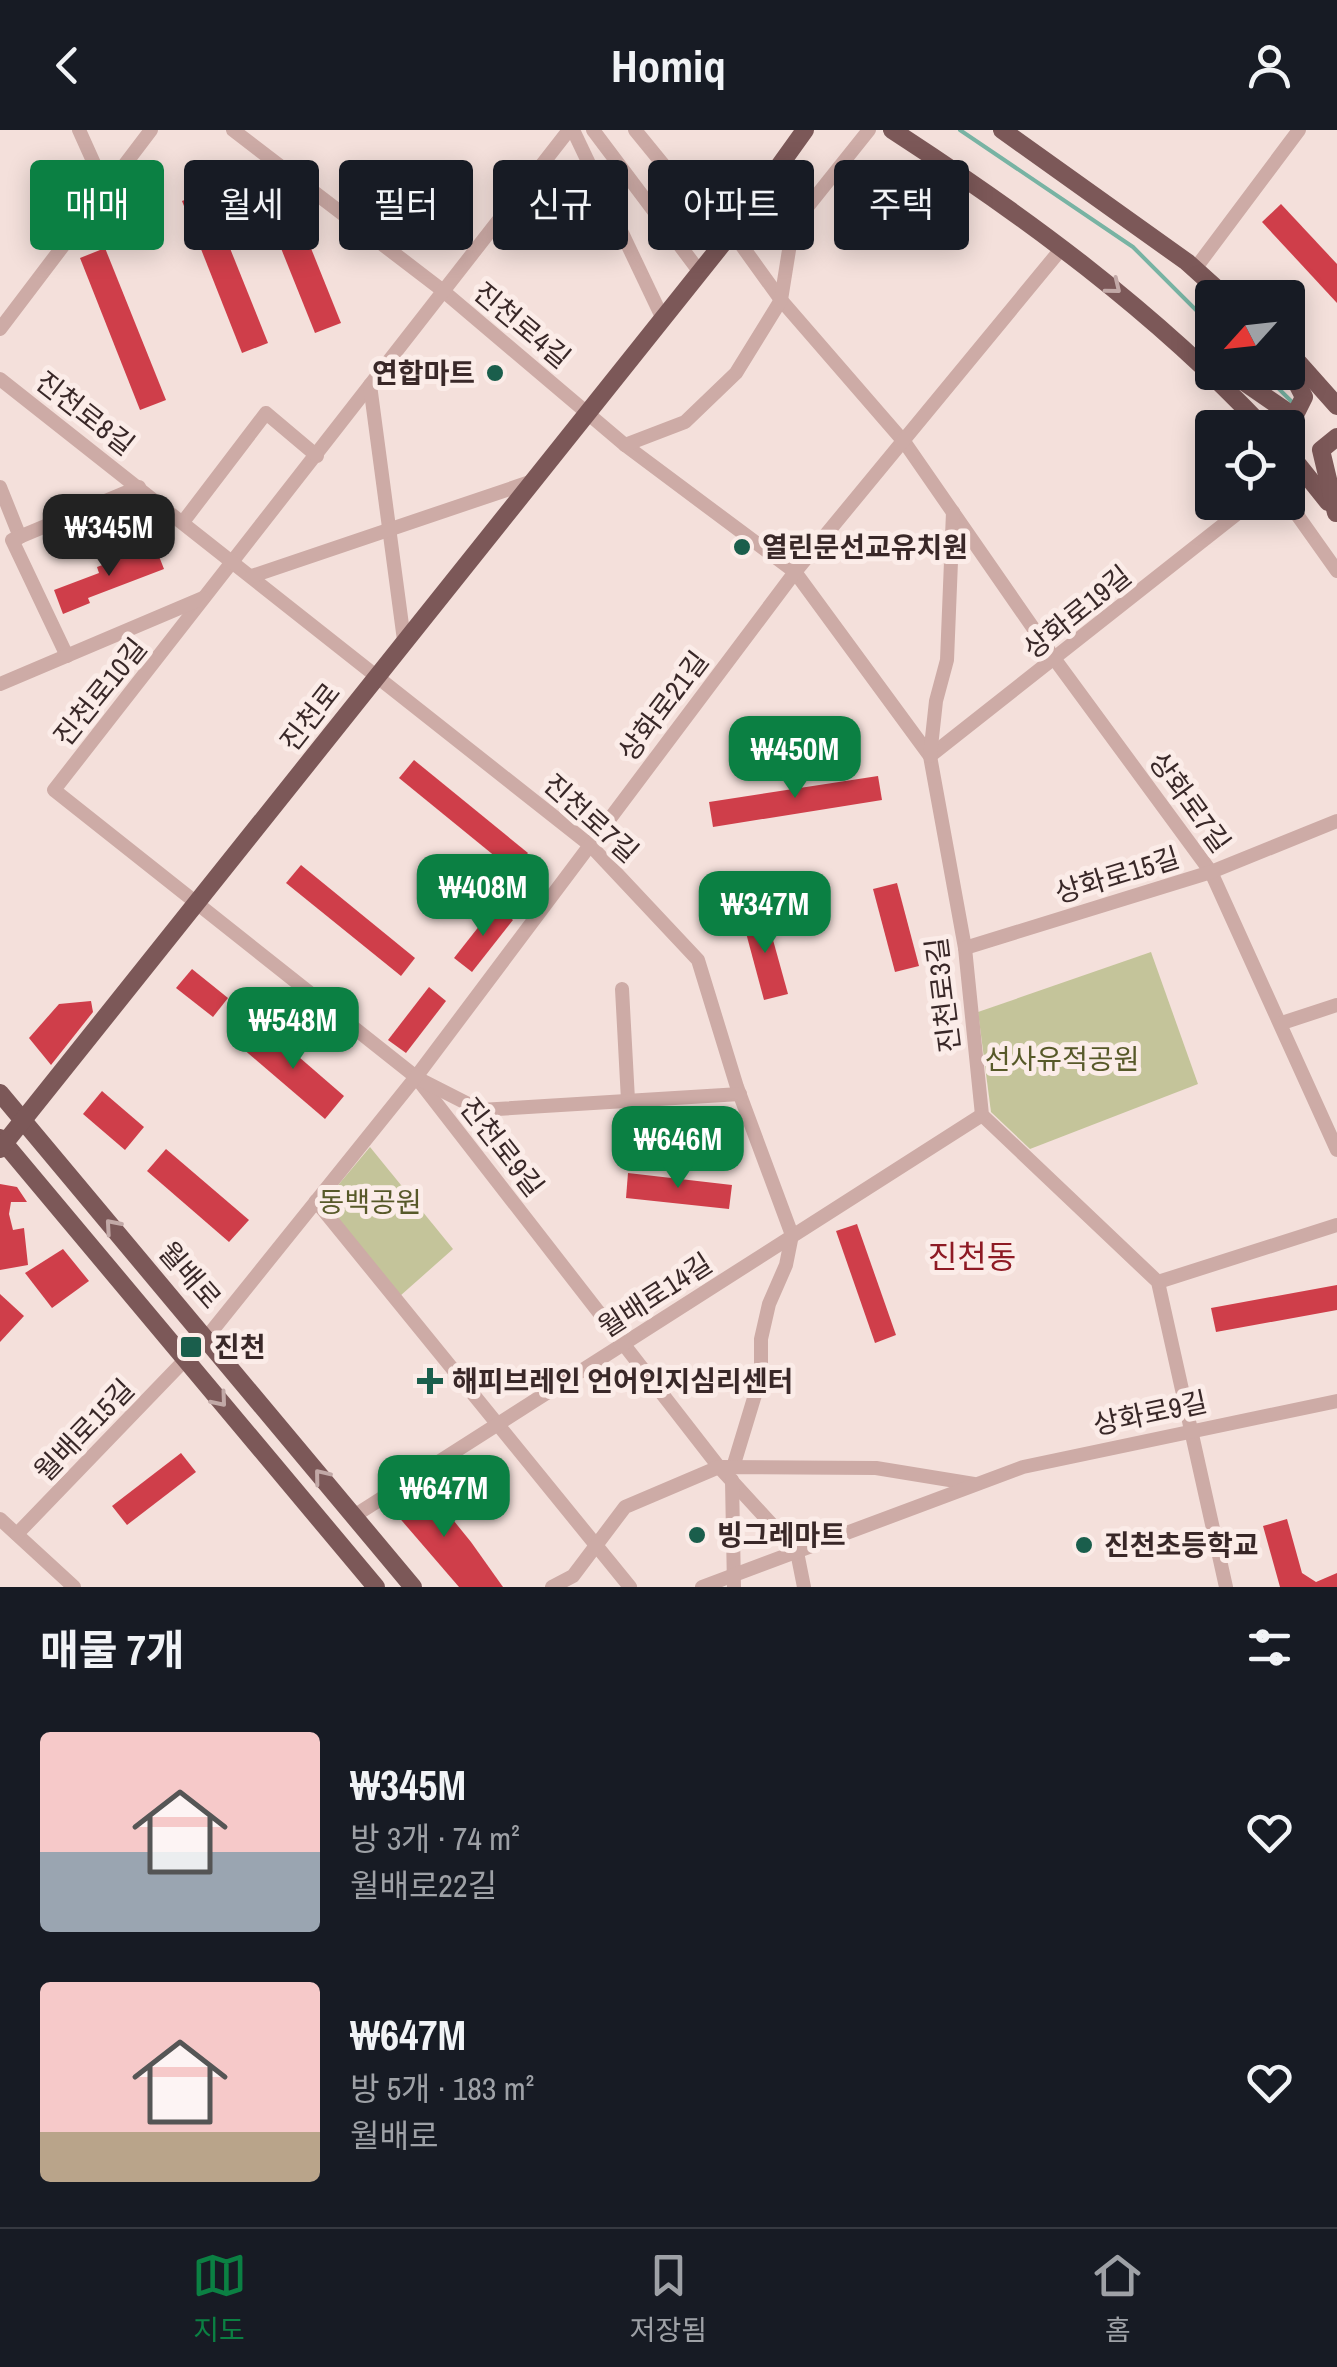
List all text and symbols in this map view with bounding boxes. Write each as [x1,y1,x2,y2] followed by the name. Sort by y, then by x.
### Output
[611,35,726,96] text: Homiq
[40,38,95,93] icon: back
[1242,38,1297,93] icon: person
[30,160,164,250] chip: 매매
[184,160,319,250] chip: 월세
[339,160,473,250] chip: 필터
[493,160,628,250] chip: 신규
[648,160,814,250] chip: 아파트
[834,160,969,250] chip: 주택
[465,273,579,377] street label: 진천로4길
[1103,275,1121,293] one-way arrow
[1195,280,1305,390] north arrow
[1195,280,1305,520] map controls
[372,354,475,392] place label: 연합마트
[28,362,142,464] street label: 진천로8길
[484,362,506,384] marker: 연합마트
[1195,410,1305,520] button: locate
[39,494,179,579] pin: ₩345M
[65,505,153,548] text: ₩345M
[762,528,968,566] place label: 열린문선교유치원
[731,536,753,558] marker: 열린문선교유치원
[1015,557,1139,667] street label: 상화로19길
[45,630,155,754] street label: 진천로10길
[609,643,717,769] street label: 상화로21길
[271,675,349,759] street label: 진천로
[725,716,865,801] pin: ₩450M
[751,727,839,770] text: ₩450M
[1141,744,1239,860] street label: 상화로7길
[535,765,647,871] street label: 진천로7길
[1050,838,1184,912] street label: 상화로15길
[413,854,553,939] pin: ₩408M
[439,865,527,908] text: ₩408M
[695,871,835,956] pin: ₩347M
[721,882,809,925] text: ₩347M
[917,935,969,1055] street label: 진천로3길
[223,987,363,1072] pin: ₩548M
[249,998,337,1041] text: ₩548M
[985,1040,1139,1078] park label: 선사유적공원
[451,1090,553,1204] street label: 진천로9길
[608,1106,748,1191] pin: ₩646M
[634,1117,722,1160] text: ₩646M
[318,1183,422,1221] park label: 동백공원
[106,1220,124,1238] one-way arrow
[150,1233,230,1317] street label: 월배로
[928,1235,1016,1278] district label: 진천동
[591,1244,719,1346] street label: 월배로14길
[214,1328,266,1366] place label: 진천
[178,1334,204,1360] marker: 진천
[452,1362,793,1400] place label: 해피브레인 언어인지심리센터
[417,1368,443,1394] marker: 해피브레인 언어인지심리센터
[26,1371,142,1489] street label: 월배로15길
[1089,1382,1211,1444] street label: 상화로9길
[208,1389,226,1407] one-way arrow
[374,1455,514,1540] pin: ₩647M
[400,1466,488,1509] text: ₩647M
[315,1469,333,1487] one-way arrow
[717,1516,846,1554] place label: 빙그레마트
[686,1524,708,1546] marker: 빙그레마트
[1104,1526,1259,1564] place label: 진천초등학교
[1073,1534,1095,1556] marker: 진천초등학교
[1242,1620,1297,1675] icon: filters
[40,1622,185,1678] text: 매물 7개
[350,1757,466,1813] text: ₩345M
[120,1772,240,1892] icon: home
[1242,1805,1297,1860] icon: heart
[350,1817,520,1860] text: 방 3개 · 74 m²
[350,1864,497,1907] text: 월배로22길
[350,2007,466,2063] text: ₩647M
[120,2022,240,2142] icon: home
[1242,2055,1297,2110] icon: heart
[350,2067,534,2110] text: 방 5개 · 183 m²
[350,2114,438,2157] text: 월배로
[192,2248,247,2349] tab: 지도
[630,2248,707,2349] tab: 저장됨
[1090,2248,1145,2349] tab: 홈

